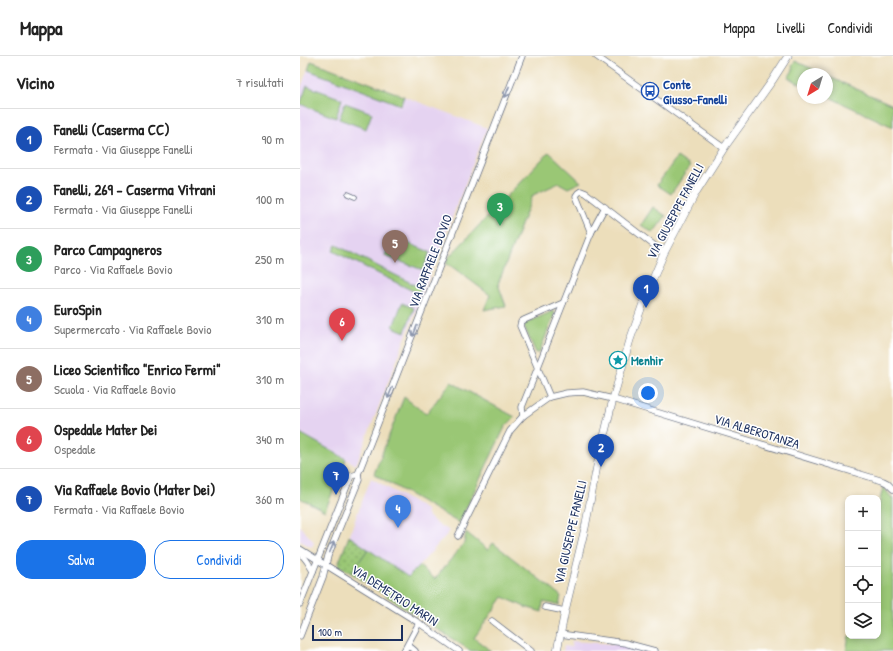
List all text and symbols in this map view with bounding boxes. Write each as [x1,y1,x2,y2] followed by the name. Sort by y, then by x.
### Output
[20,15,62,41] text: Mappa
[723,18,755,37] text: Mappa
[777,18,805,37] text: Livelli
[827,18,873,37] text: Condividi
[797,68,833,104] north arrow
[16,71,54,94] text: Vicino
[236,73,284,91] text: 7 risultati
[663,75,727,108] place label: Conte Giusso-Fanelli
[640,81,660,101] bus stop icon: Conte Giusso-Fanelli
[503,86,511,98] one-way arrow
[54,119,170,140] text: Fanelli (Caserma CC)
[27,130,31,148] text: 1
[262,130,284,148] text: 90 m
[54,140,193,158] text: Fermata · Via Giuseppe Fanelli
[642,160,708,262] street label: VIA GIUSEPPE FANELLI
[54,179,216,200] text: Fanelli, 269 - Caserma Vitrani
[26,190,32,208] text: 2
[256,190,284,208] text: 100 m
[487,193,513,226] pin: 3
[54,200,193,218] text: Fermata · Via Giuseppe Fanelli
[404,212,456,310] street label: VIA RAFFAELE BOVIO
[382,230,408,263] pin: 5
[54,239,162,260] text: Parco Campagneros
[26,250,32,268] text: 3
[255,250,284,268] text: 250 m
[54,260,172,278] text: Parco · Via Raffaele Bovio
[633,275,659,308] pin: 1
[54,299,102,320] text: EuroSpin
[329,308,355,341] pin: 6
[27,310,31,328] text: 4
[256,310,284,328] text: 310 m
[54,320,212,338] text: Supermercato · Via Raffaele Bovio
[410,324,418,336] one-way arrow
[608,350,628,370] place icon: Menhir
[631,351,664,369] place label: Menhir
[54,359,221,380] text: Liceo Scientifico "Enrico Fermi"
[26,370,32,388] text: 5
[256,370,284,388] text: 310 m
[54,380,176,398] text: Scuola · Via Raffaele Bovio
[638,383,658,403] your location
[386,387,394,399] one-way arrow
[712,409,803,453] street label: VIA ALBEROTANZA
[54,419,157,440] text: Ospedale Mater Dei
[26,430,32,448] text: 6
[256,430,284,448] text: 340 m
[588,434,614,467] pin: 2
[54,440,96,458] text: Ospedale
[323,462,349,495] pin: 7
[549,478,591,586] street label: VIA GIUSEPPE FANELLI
[54,479,216,500] text: Via Raffaele Bovio (Mater Dei)
[26,490,32,508] text: 7
[255,490,284,508] text: 360 m
[385,495,411,528] pin: 4
[845,495,881,639] map controls
[845,495,881,531] button: +
[54,500,184,518] text: Fermata · Via Raffaele Bovio
[845,531,881,567] button: −
[16,540,146,579] button: Salva
[154,540,284,579] button: Condividi
[329,541,336,553] one-way arrow
[348,560,442,630] street label: VIA DEMETRIO MARIN
[845,567,881,603] button: locate
[845,603,881,639] button: layers
[312,623,403,642] scale bar
[318,625,342,639] text: 100 m

